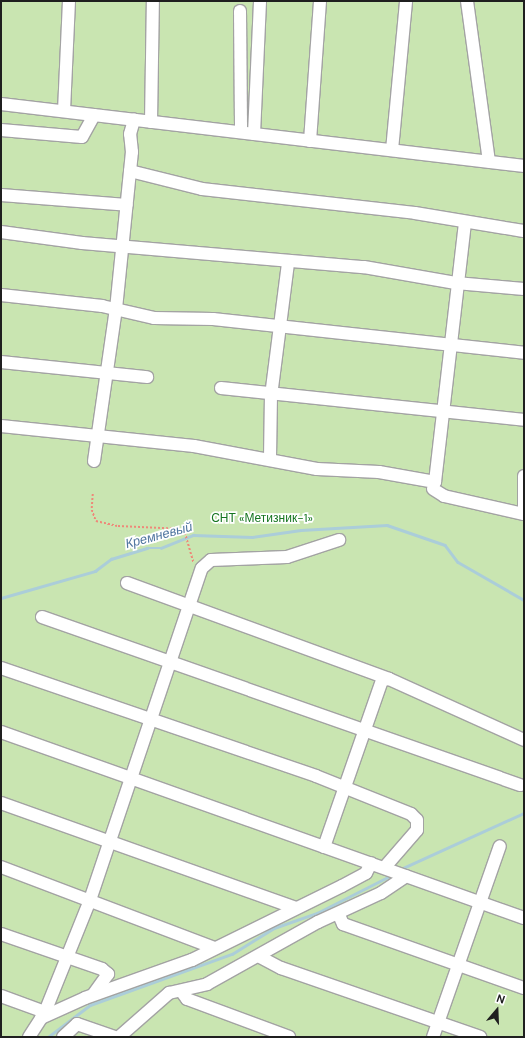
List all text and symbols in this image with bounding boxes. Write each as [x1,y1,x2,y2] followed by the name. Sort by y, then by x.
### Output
[211,512,313,526] park label: СНТ «Метизник-1»
[124,520,194,552] water label: Кремневый
[477,990,517,1030] north arrow
[495,991,507,1007] text: N

